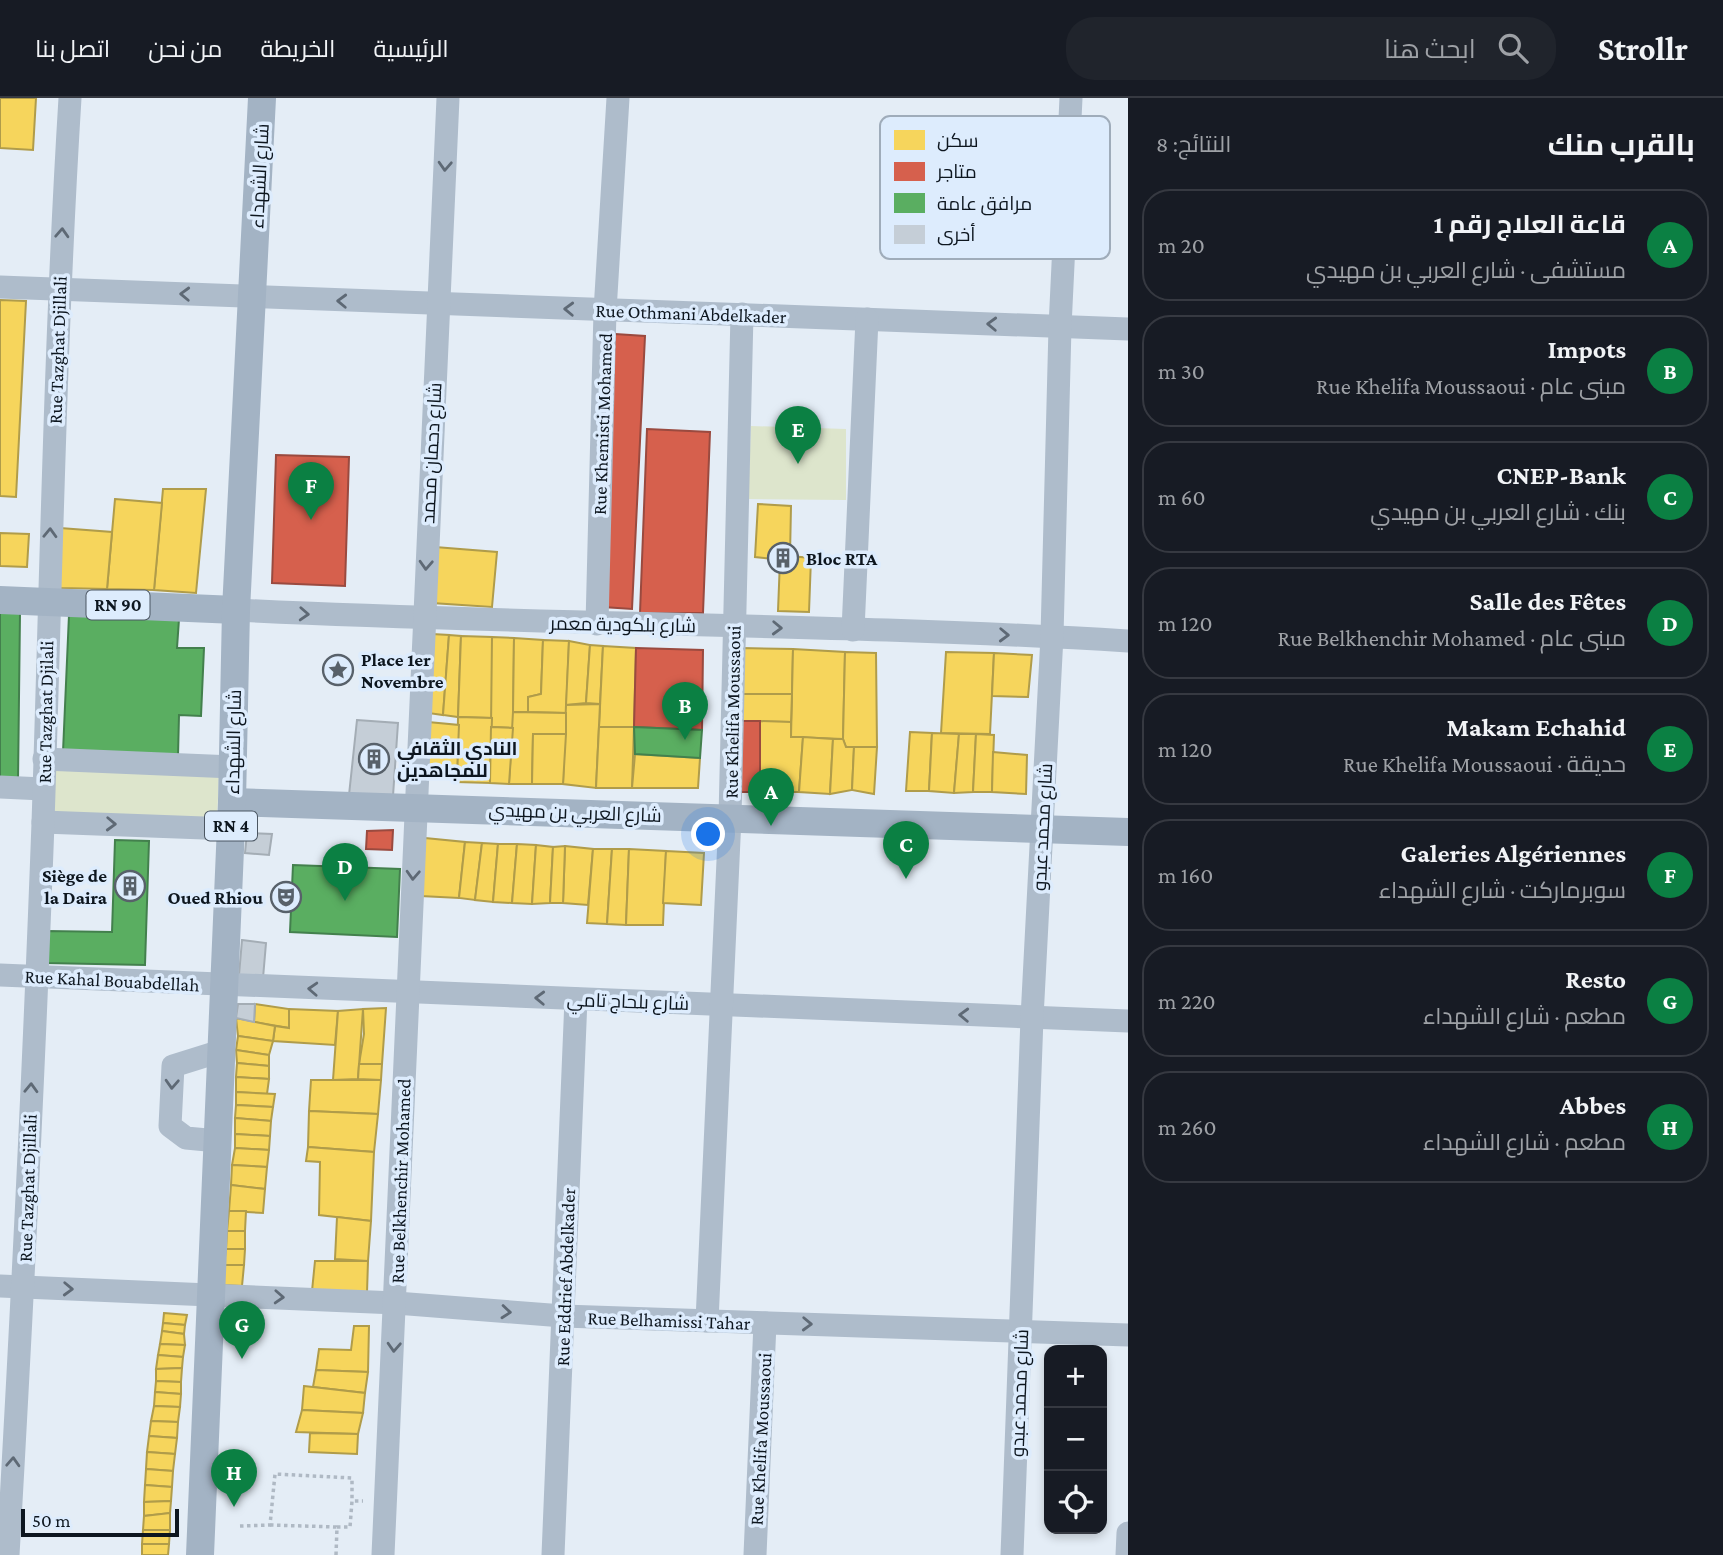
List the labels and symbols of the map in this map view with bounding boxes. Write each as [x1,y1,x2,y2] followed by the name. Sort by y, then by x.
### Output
[880,116,1110,259] legend
[246,123,276,229] street label: شارع الشهداء
[937,130,979,152] text: سكن
[437,161,452,172] one-way arrow
[936,161,977,183] text: متاجر
[937,193,1032,216] text: مرافق عامة
[937,223,975,246] text: أخرى
[54,227,69,238] one-way arrow
[44,276,72,424] street label: Rue Tazghat Djillali
[179,287,190,302] one-way arrow
[336,293,347,308] one-way arrow
[595,300,787,327] street label: Rue Othmani Abdelkader
[563,302,574,317] one-way arrow
[986,317,997,332] one-way arrow
[589,333,616,515] street label: Rue Khemisti Mohamed
[417,382,449,524] street label: شارع دحمان محمد
[775,406,821,464] pin: E
[288,462,334,520] pin: F
[43,528,58,539] one-way arrow
[766,541,800,575] building icon: Bloc RTA
[806,548,878,569] place label: Bloc RTA
[419,559,434,570] one-way arrow
[86,590,150,620] road number: RN 90
[299,606,310,621] one-way arrow
[549,613,696,639] street label: شارع بلكودية معمر
[772,620,783,635] one-way arrow
[720,625,745,799] street label: Rue Khelifa Moussaoui
[999,627,1010,643] one-way arrow
[34,640,58,784] street label: Rue Tazghat Djilali
[361,649,444,692] place label: Place 1er Novembre
[321,653,355,687] place icon: Place 1er Novembre
[662,682,708,740] pin: B
[222,689,248,795] street label: شارع الشهداء
[397,738,517,782] place label: النادي الثقافي للمجاهدين
[357,742,391,776] building icon: النادي الثقافي للمجاهدين
[1029,763,1059,892] street label: شارع محمد عبدو
[748,768,794,826] pin: A
[488,799,662,830] street label: شارع العربي بن مهيدي
[205,812,257,840] road number: RN 4
[106,817,117,832] one-way arrow
[691,817,725,851] your location
[883,821,929,879] pin: C
[322,843,368,901] pin: D
[42,865,108,908] place label: Siège de la Daira
[113,869,147,903] building icon: Siège de la Daira
[406,870,421,881] one-way arrow
[269,880,303,914] theatre icon: Oued Rhiou
[168,887,263,908] place label: Oued Rhiou
[24,965,200,996] street label: Rue Kahal Bouabdellah
[307,981,318,996] one-way arrow
[566,989,690,1018] street label: شارع بلحاج تامي
[535,991,546,1006] one-way arrow
[958,1007,969,1022] one-way arrow
[386,1078,415,1284] street label: Rue Belkhenchir Mohamed
[165,1079,180,1090] one-way arrow
[24,1083,39,1094] one-way arrow
[14,1114,42,1262] street label: Rue Tazghat Djillali
[552,1187,579,1367] street label: Rue Eddrief Abdelkader
[63,1281,74,1296] one-way arrow
[274,1290,285,1305] one-way arrow
[219,1301,265,1359] pin: G
[501,1304,512,1319] one-way arrow
[587,1307,751,1334] street label: Rue Belhamissi Tahar
[802,1317,813,1332] one-way arrow
[1007,1329,1035,1457] street label: شارع محمد عبدو
[386,1342,401,1353] one-way arrow
[745,1352,776,1526] street label: Rue Khelifa Moussaoui
[211,1449,257,1507] pin: H
[5,1457,20,1468] one-way arrow
[21,1506,178,1538] scale bar

